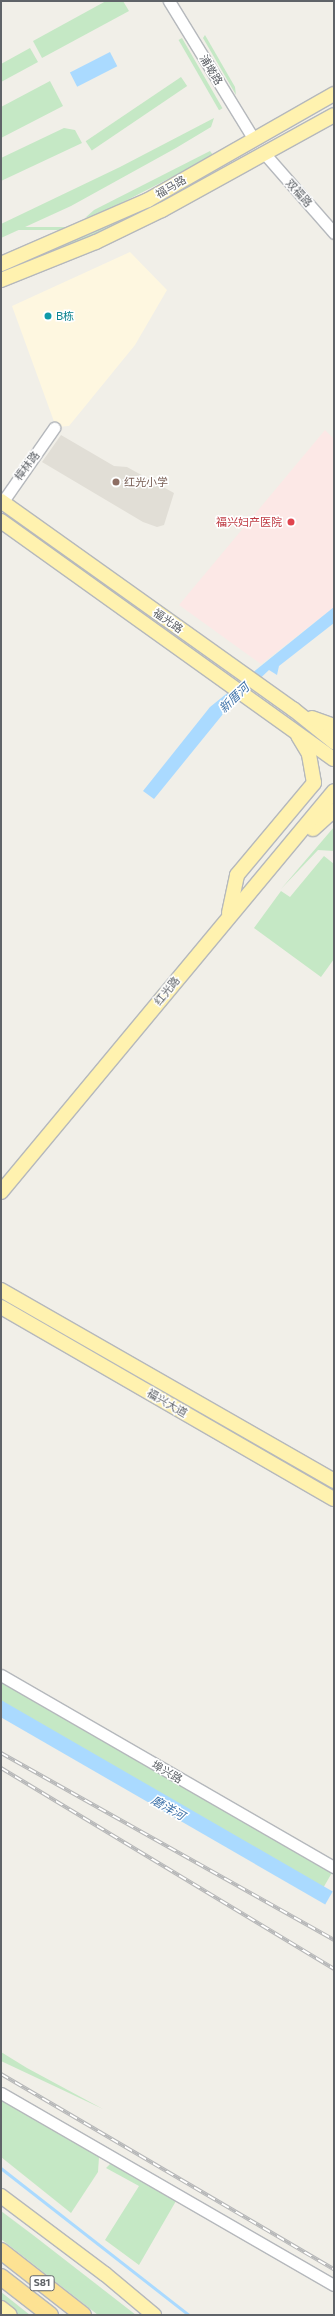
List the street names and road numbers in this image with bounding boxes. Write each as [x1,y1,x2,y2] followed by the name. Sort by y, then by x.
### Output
[197,52,225,88] street label: 浦墘路
[153,173,189,201] street label: 福马路
[283,176,315,210] street label: 双福路
[12,449,42,483] street label: 樟林路
[151,606,185,636] street label: 福光路
[151,974,183,1008] street label: 红光路
[145,1386,189,1420] street label: 福兴大道
[149,1758,185,1786] street label: 埠兴路
[29,2275,55,2291] road number: S81

